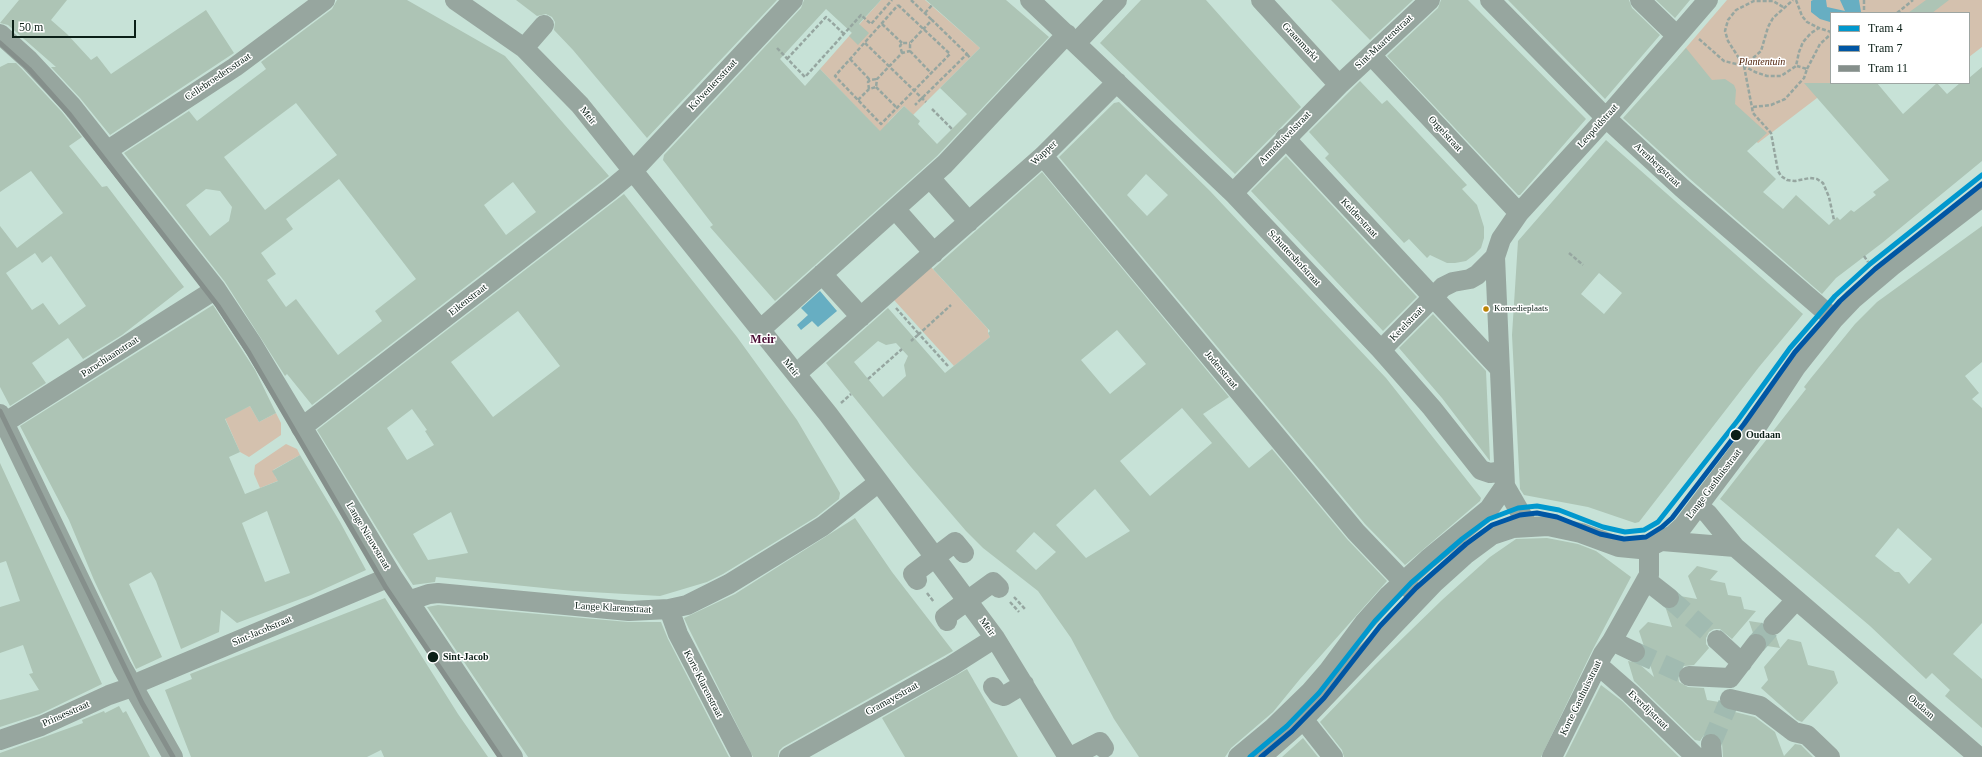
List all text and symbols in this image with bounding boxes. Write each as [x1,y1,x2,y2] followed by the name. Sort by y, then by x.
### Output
[14,12,138,38] scale bar
[1353,12,1415,72] street label: Sint-Maartenstraat
[1830,12,1970,84] legend
[19,20,43,34] text: 50 m
[1279,20,1321,64] street label: Graanmarkt
[1868,21,1903,35] text: Tram 4
[1868,41,1903,55] text: Tram 7
[183,50,253,104] street label: Cellebroedersstraat
[1739,56,1785,68] park label: Plantentuin
[686,57,740,113] street label: Kolveniersstraat
[1868,61,1908,75] text: Tram 11
[1575,102,1621,150] street label: Leopoldstraat
[577,105,599,127] street label: Meir
[1257,109,1313,167] street label: Armeduivelstraat
[1426,114,1464,154] street label: Orgelstraat
[1029,138,1059,168] street label: Wapper
[1631,140,1683,190] street label: Arenbergstraat
[1338,196,1380,240] street label: Kelderstraat
[1265,228,1323,288] street label: Schuttershofstraat
[447,281,489,319] street label: Eikenstraat
[1388,304,1426,344] street label: Ketelstraat
[1481,304,1491,314] marker: Komedieplaats
[1494,304,1548,314] place label: Komedieplaats
[750,333,776,347] district label: Meir
[79,334,141,380] street label: Parochiaanstraat
[1202,349,1240,391] street label: Jodenstraat
[780,357,802,379] street label: Meir
[1729,428,1743,442] marker: Oudaan
[1746,429,1780,441] place label: Oudaan
[1684,447,1744,521] street label: Lange Gasthuisstraat
[343,500,393,572] street label: Lange Nieuwstraat
[575,600,651,616] street label: Lange Klarenstraat
[230,613,294,649] street label: Sint-Jacobstraat
[976,616,998,638] street label: Meir
[681,648,725,720] street label: Korte Klarenstraat
[426,650,440,664] marker: Sint-Jacob
[443,651,489,663] place label: Sint-Jacob
[1558,659,1604,737] street label: Korte Gasthuisstraat
[864,680,920,718] street label: Gramayestraat
[1625,688,1671,732] street label: Everdijstraat
[1905,692,1937,722] street label: Oudaan
[40,698,92,730] street label: Prinsesstraat

